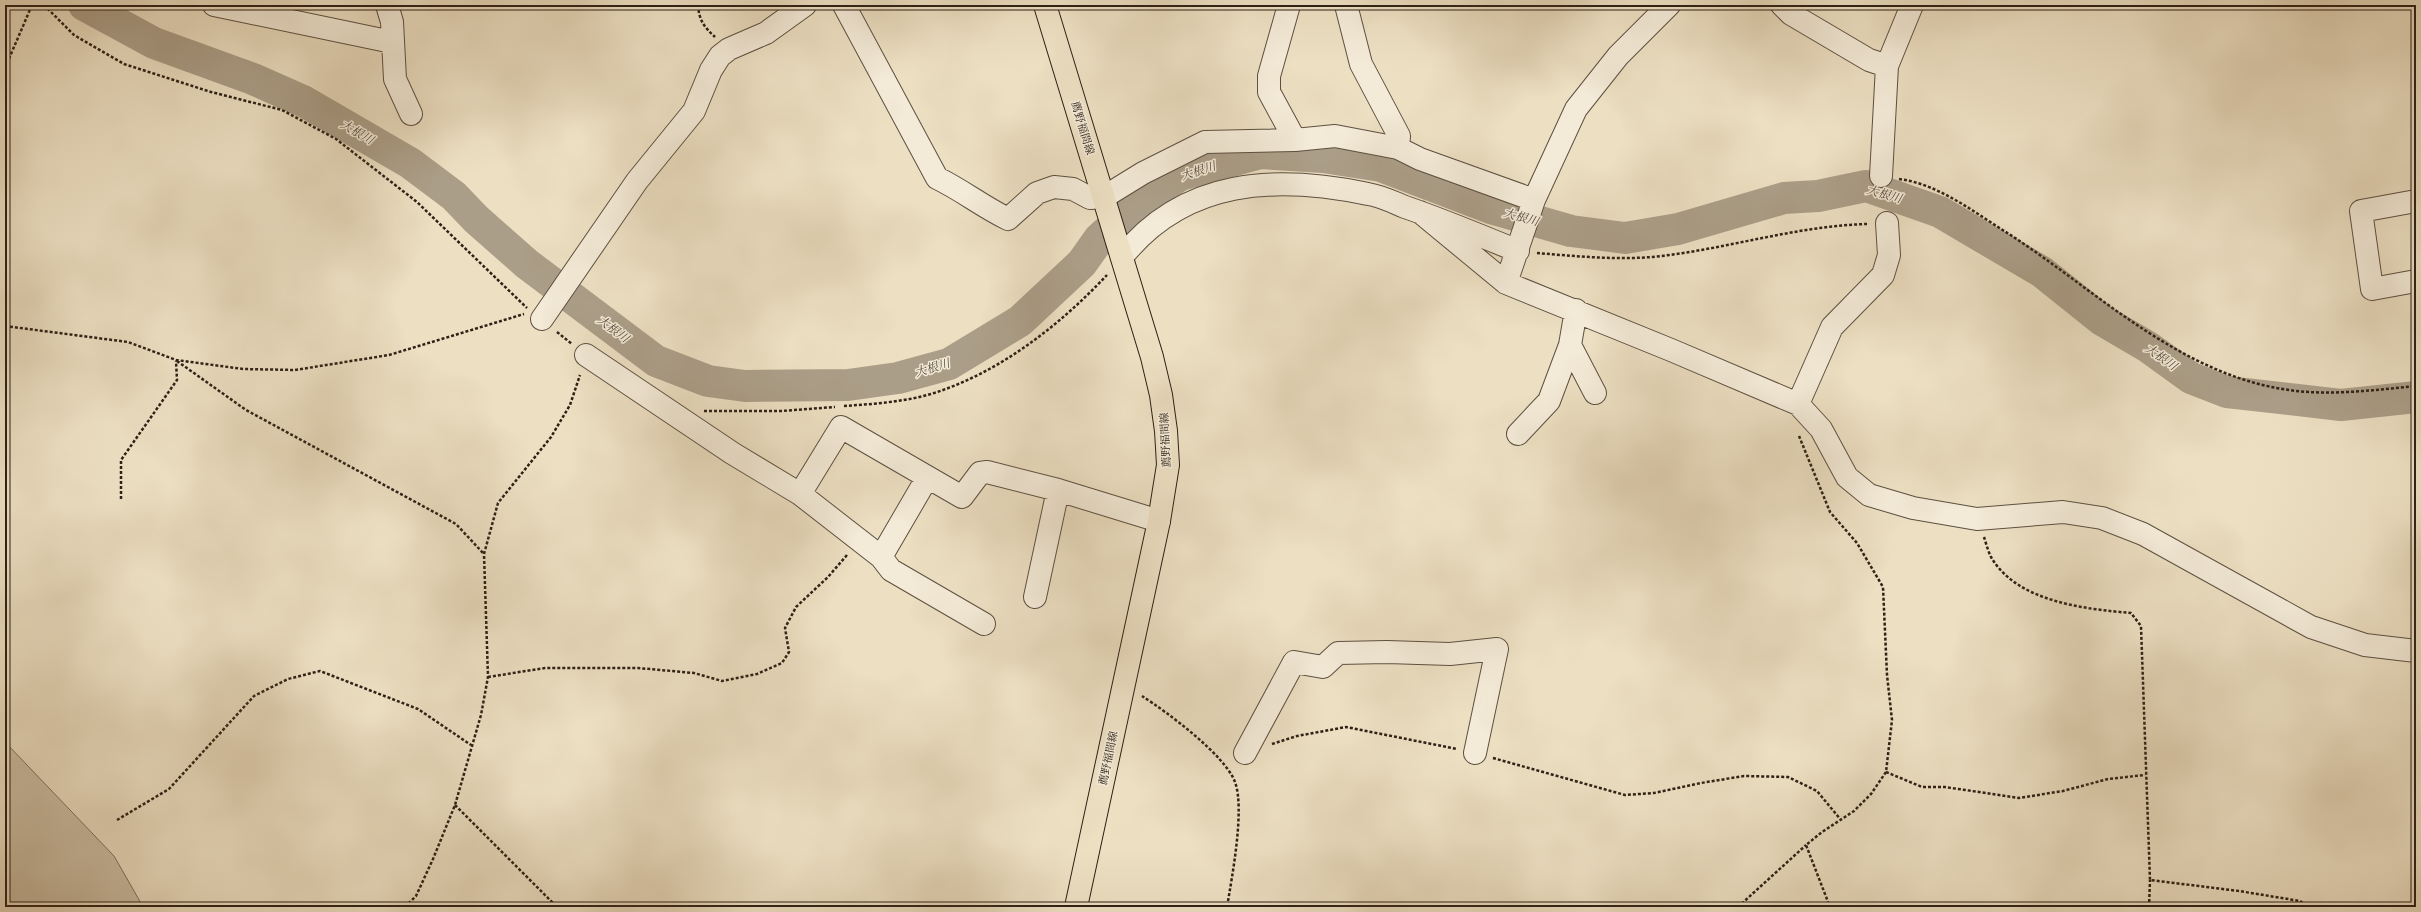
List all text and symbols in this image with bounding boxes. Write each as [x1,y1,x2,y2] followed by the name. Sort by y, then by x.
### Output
[1068,100,1098,156] street label: 薦野福間線
[338,116,378,148] water label: 大根川
[1178,157,1219,183] water label: 大根川
[1865,181,1905,206] water label: 大根川
[1502,204,1542,229] water label: 大根川
[594,312,634,347] water label: 大根川
[2142,340,2182,374] water label: 大根川
[912,355,953,380] water label: 大根川
[1157,412,1173,468] street label: 薦野福間線
[1095,730,1121,786] street label: 薦野福間線

